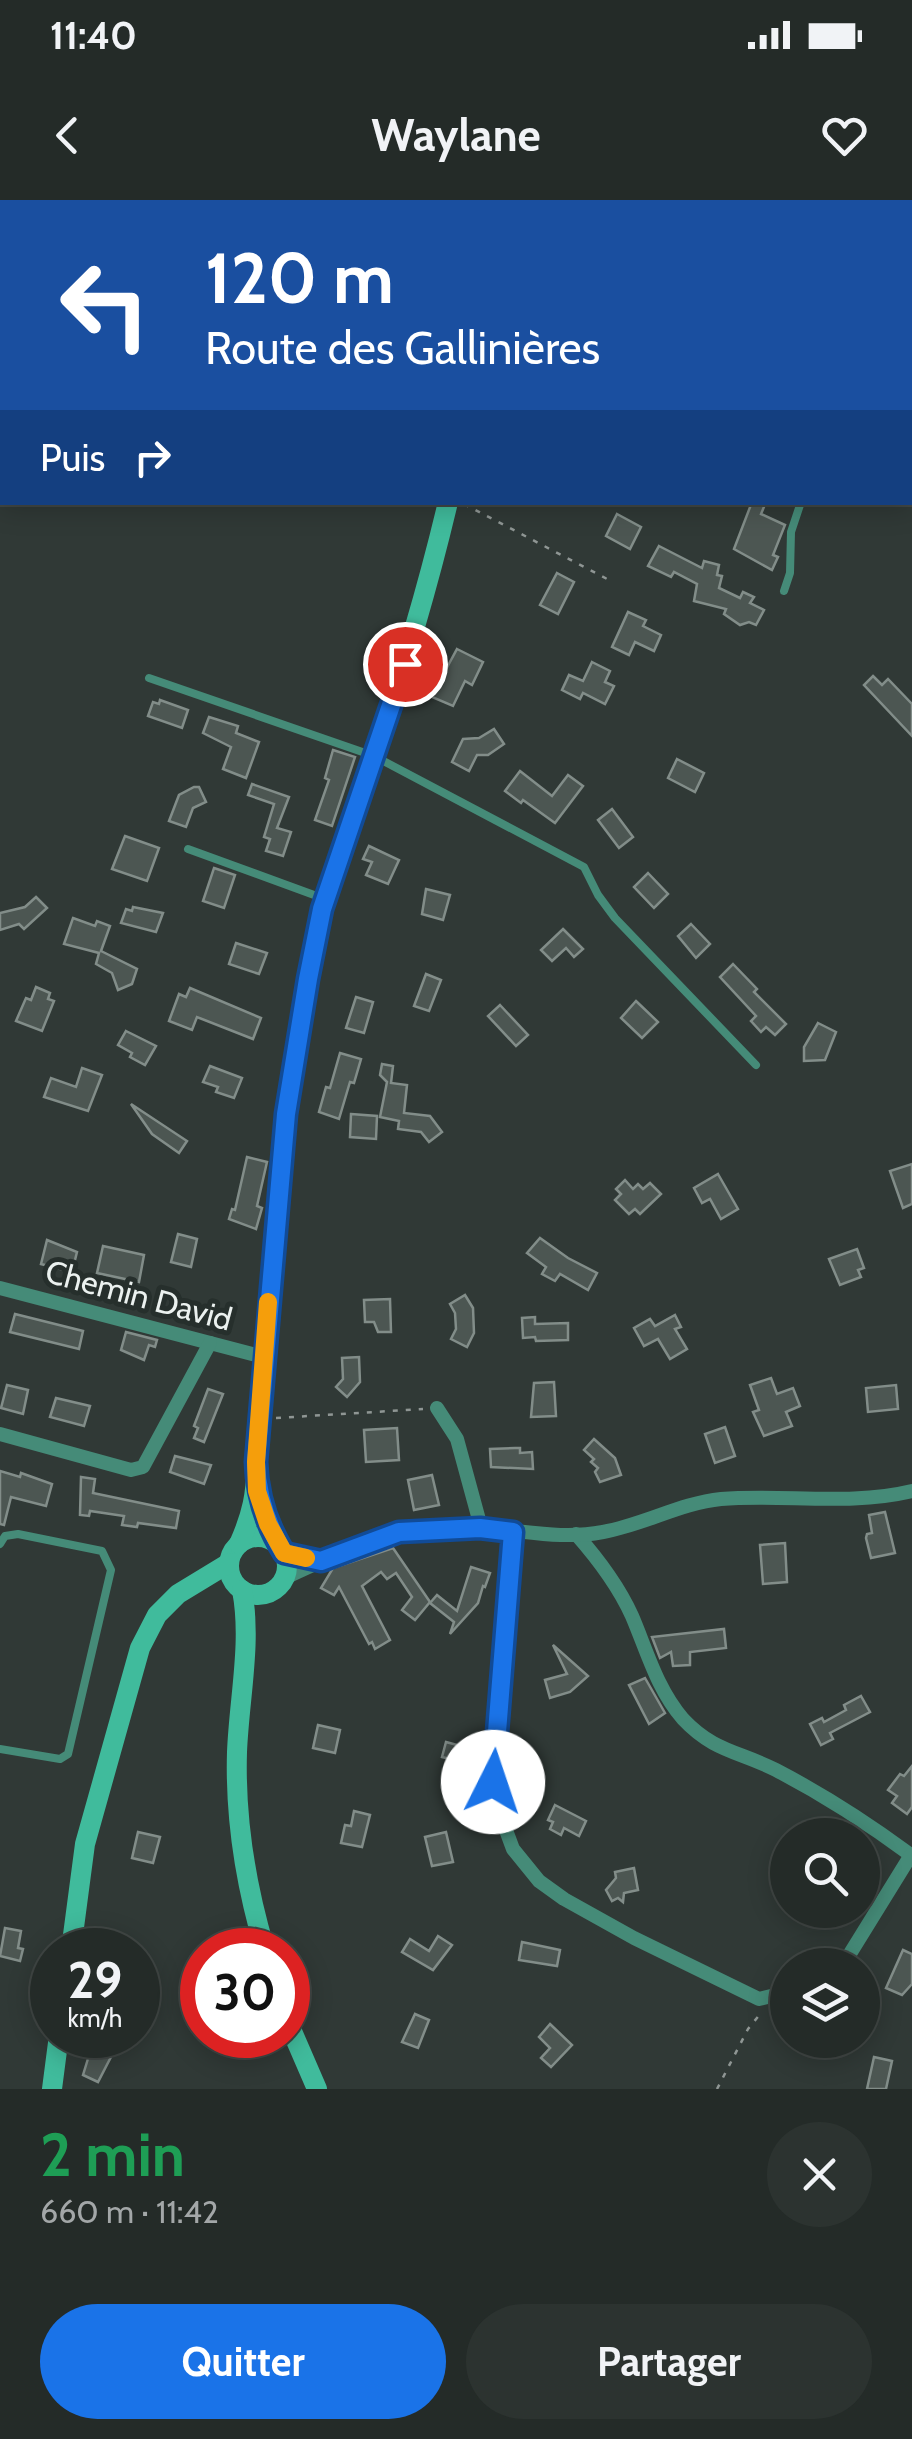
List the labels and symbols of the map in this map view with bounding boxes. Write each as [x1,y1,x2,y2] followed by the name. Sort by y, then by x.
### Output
[363,622,448,707] pin
[41,1251,237,1339] street label: Chemin David
[441,1730,545,1834] position arrow
[180,1928,310,2058] speed limit sign: 30

